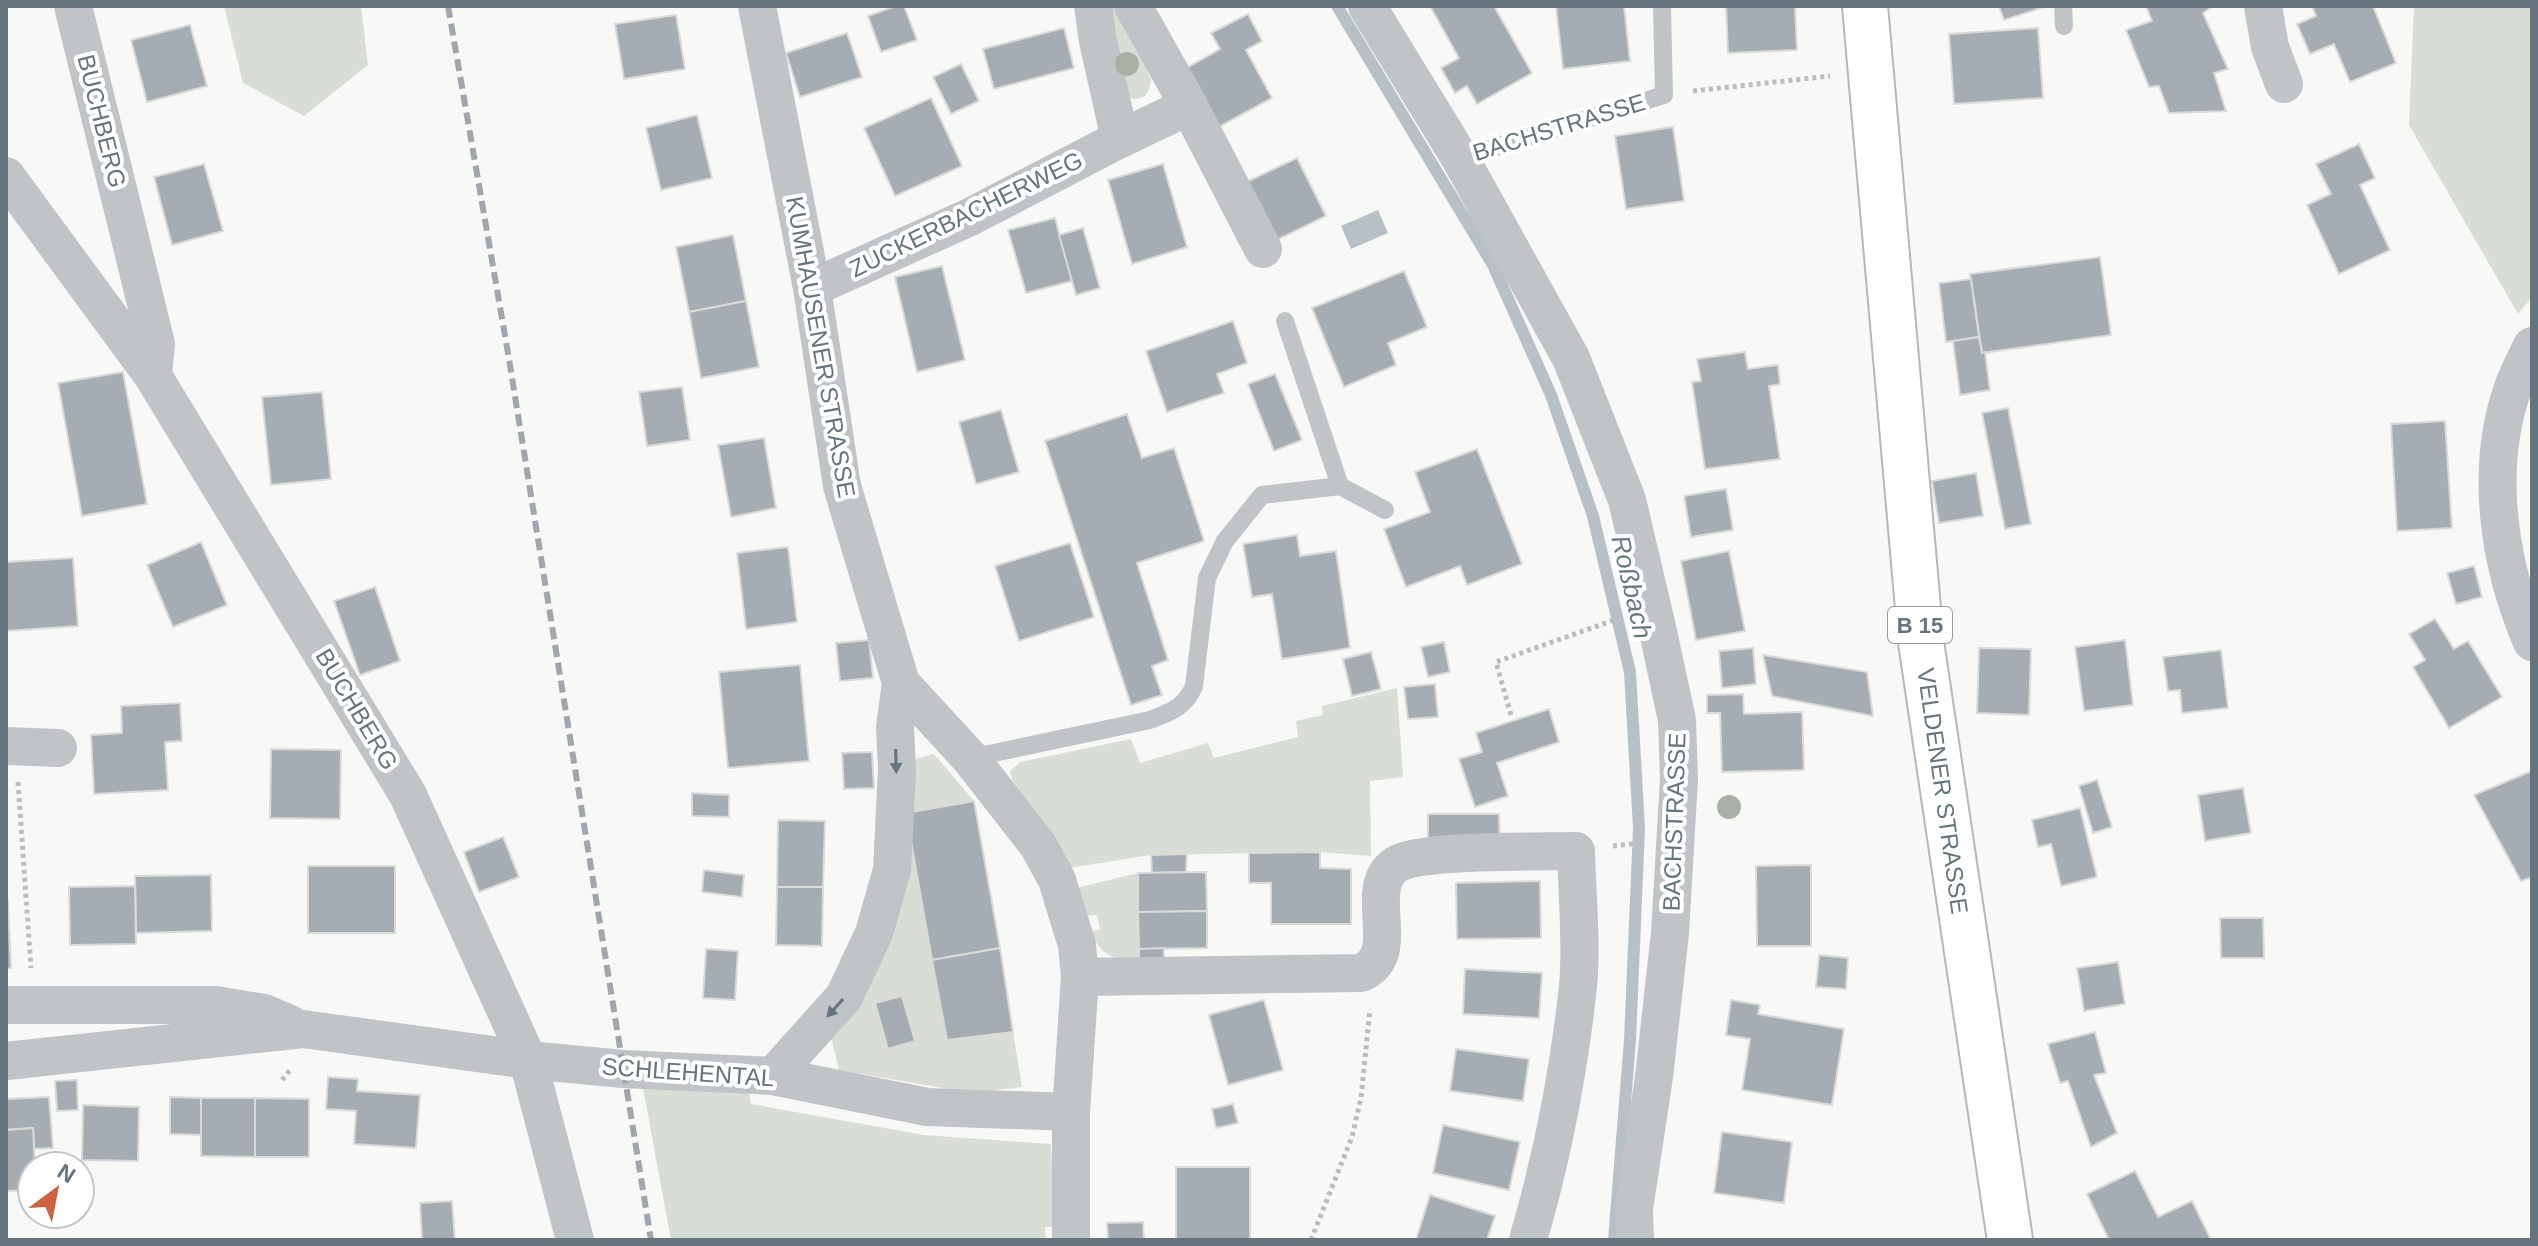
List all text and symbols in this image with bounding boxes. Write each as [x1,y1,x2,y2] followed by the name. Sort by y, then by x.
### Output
[72,52,132,190] street label: BUCHBERG
[1470,88,1648,166] street label: BACHSTRASSE
[845,146,1087,282] street label: ZUCKERBACHERWEG
[781,194,861,500] street label: KUMHAUSENER STRASSE
[1606,532,1658,642] water label: Roßbach
[1888,607,1952,643] road number: B 15
[310,644,404,774] street label: BUCHBERG
[1912,666,1974,916] street label: VELDENER STRASSE
[1657,732,1691,912] street label: BACHSTRASSE
[890,749,903,774] one-way arrow
[826,998,844,1017] one-way arrow
[601,1053,775,1091] street label: SCHLEHENTAL
[16,1150,96,1230] north arrow
[53,1159,80,1188] text: N

